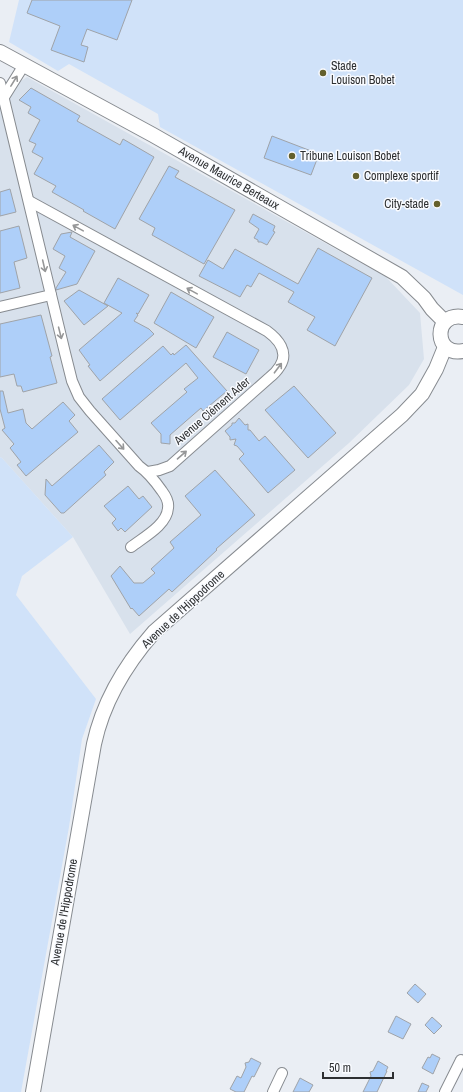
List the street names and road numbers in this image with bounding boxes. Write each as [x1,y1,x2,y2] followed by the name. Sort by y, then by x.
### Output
[175,142,282,213] street label: Avenue Maurice Berteaux
[170,373,254,449] street label: Avenue Clément Ader
[137,566,228,652] street label: Avenue de l'Hippodrome
[47,858,81,967] street label: Avenue de l'Hippodrome

